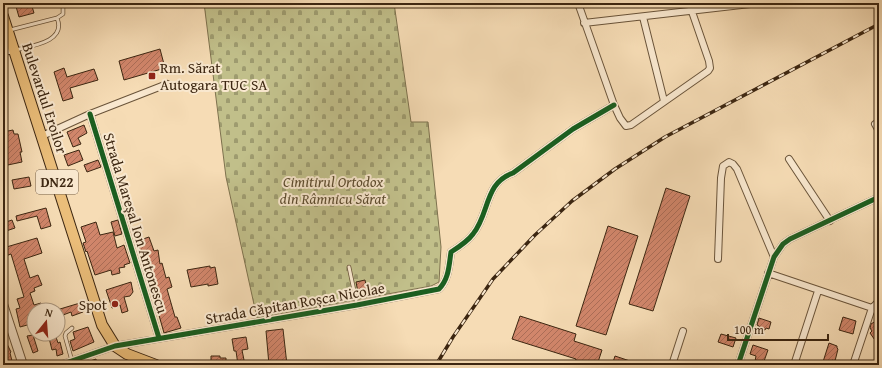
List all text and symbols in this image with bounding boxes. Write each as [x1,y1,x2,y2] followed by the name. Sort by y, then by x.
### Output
[17,40,73,156] street label: Bulevardul Eroilor
[160,57,267,95] place label: Rm. Sărat Autogara TUC SA
[147,71,157,81] marker: Rm. Sărat Autogara TUC SA
[99,130,174,317] street label: Strada Mareșal Ion Antonescu
[36,170,78,194] road number: DN22
[280,171,386,209] park label: Cimitirul Ortodox din Râmnicu Sărat
[204,277,386,329] street label: Strada Căpitan Roșca Nicolae
[79,294,108,315] place label: Spot
[110,299,120,309] marker: Spot
[26,302,66,342] north arrow
[43,304,55,321] text: N
[728,316,828,342] scale bar
[734,321,764,338] text: 100 m

